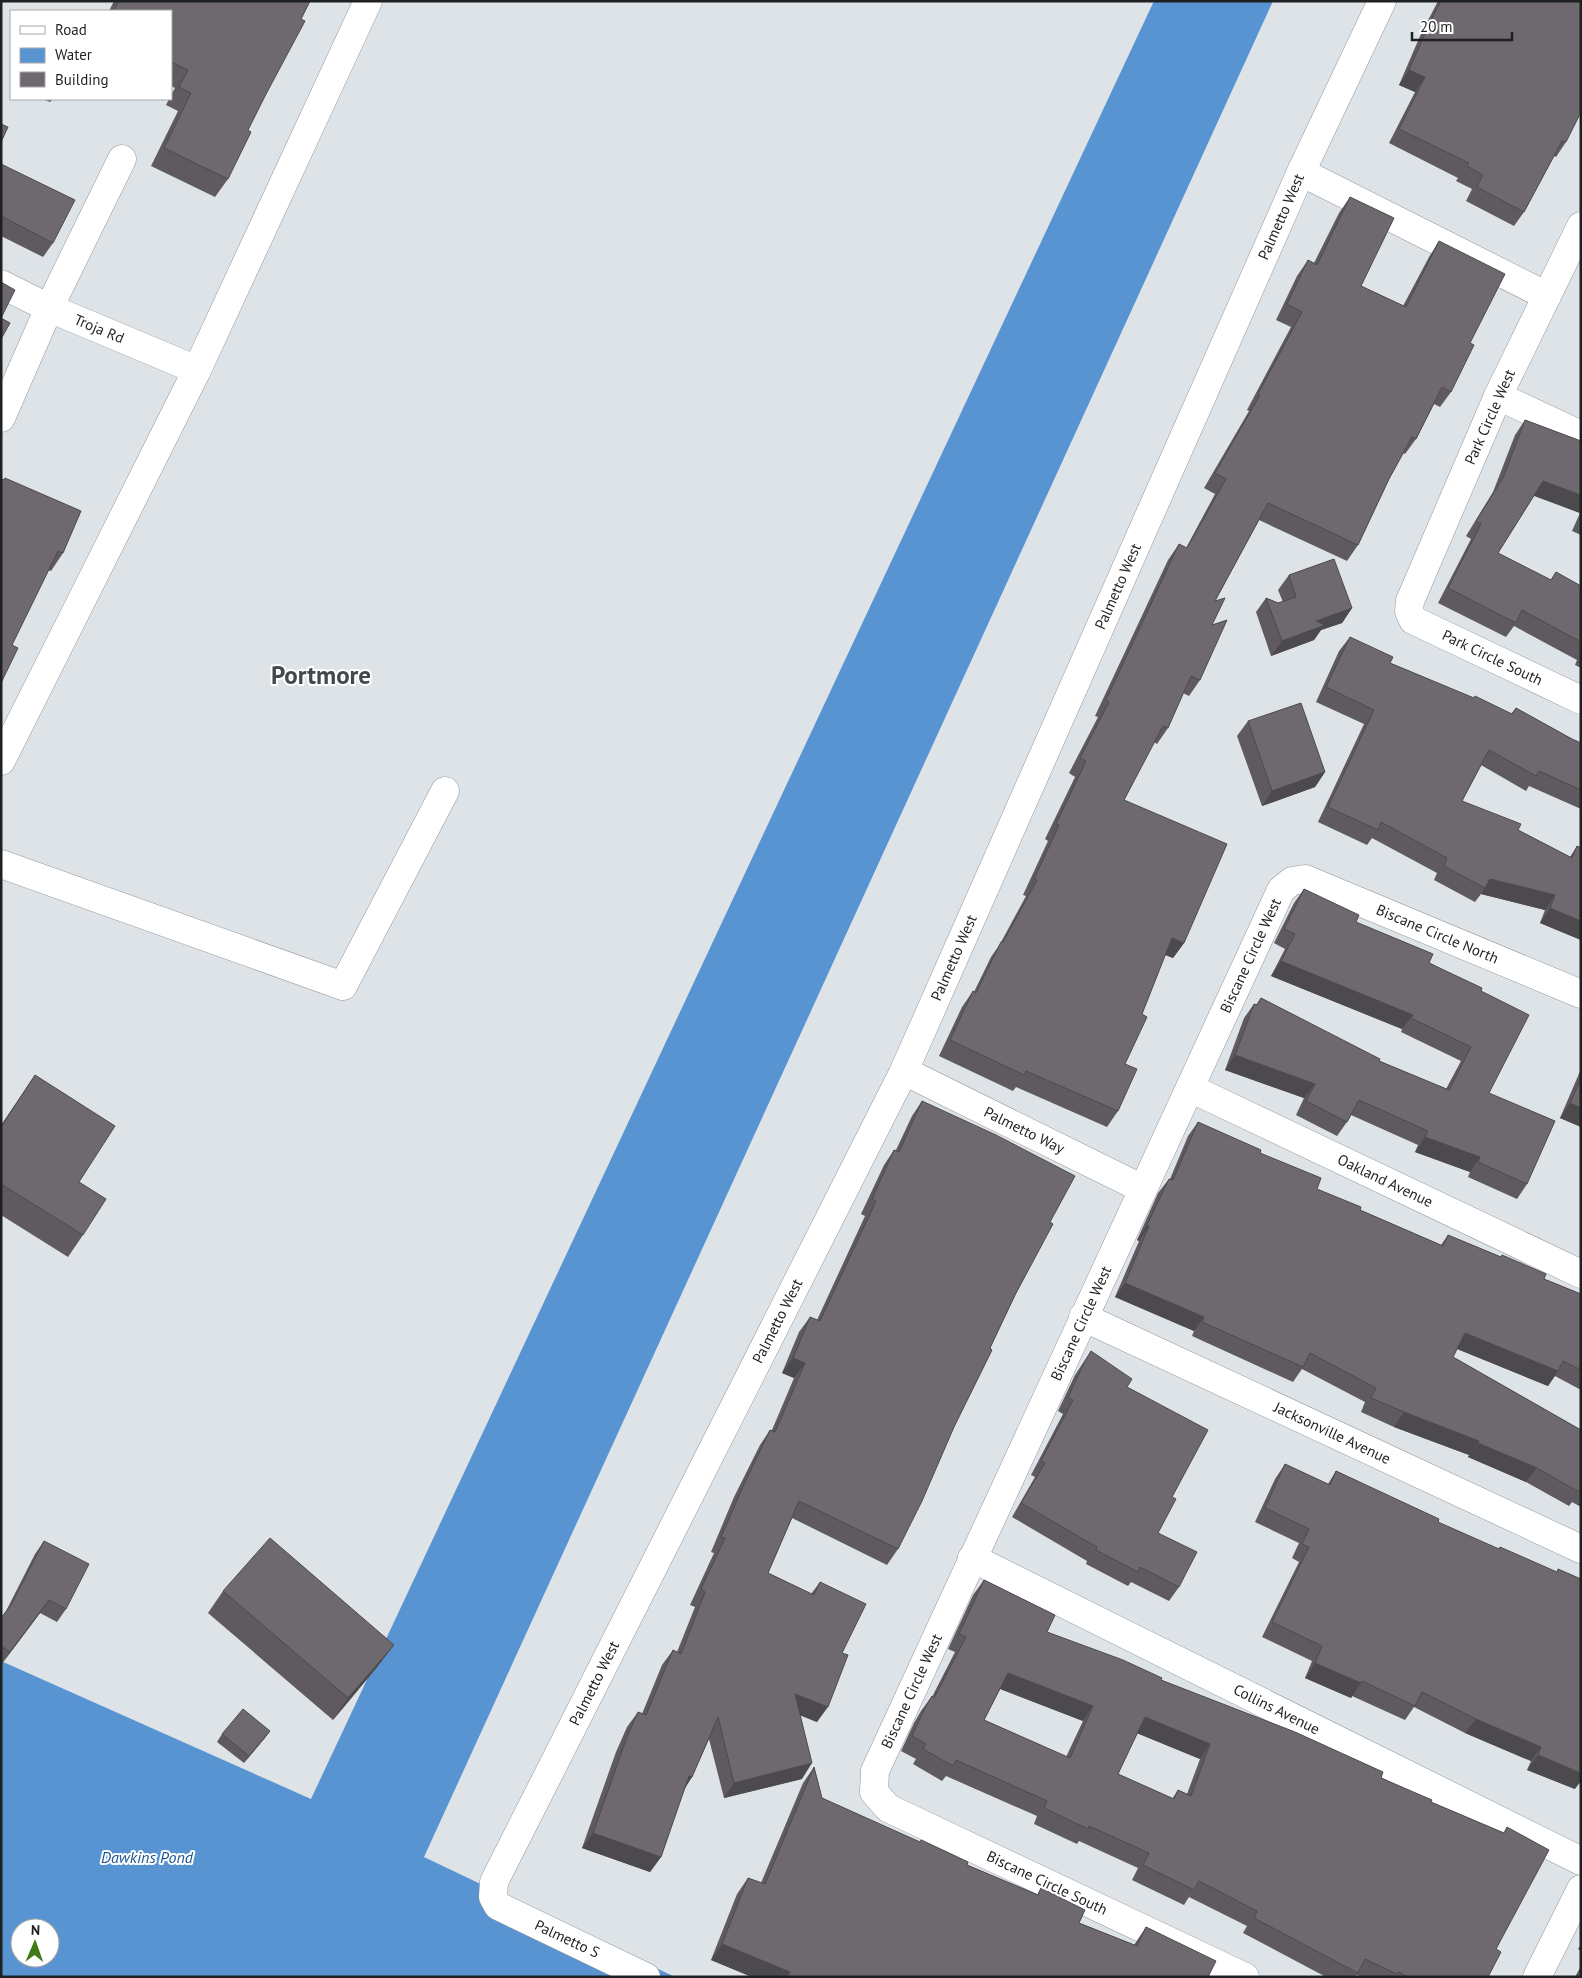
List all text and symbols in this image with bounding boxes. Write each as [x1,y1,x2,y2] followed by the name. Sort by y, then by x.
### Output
[10,10,172,100] legend
[1412,10,1512,42] scale bar
[1420,17,1453,36] text: 20 m
[55,20,87,39] text: Road
[55,45,92,64] text: Water
[55,70,109,89] text: Building
[1253,171,1308,263] street label: Palmetto West
[71,310,127,347] street label: Troja Rd
[1460,366,1519,467] street label: Park Circle West
[1090,540,1145,632] street label: Palmetto West
[1439,625,1546,689] street label: Park Circle South
[271,659,371,691] district label: Portmore
[1216,895,1285,1016] street label: Biscane Circle West
[1373,900,1501,968] street label: Biscane Circle North
[926,912,981,1004] street label: Palmetto West
[981,1102,1068,1158] street label: Palmetto Way
[1334,1150,1436,1211] street label: Oakland Avenue
[1046,1263,1115,1384] street label: Biscane Circle West
[748,1275,806,1366] street label: Palmetto West
[1270,1397,1394,1468] street label: Jacksonville Avenue
[877,1631,946,1752] street label: Biscane Circle West
[565,1638,623,1729] street label: Palmetto West
[1230,1680,1323,1738] street label: Collins Avenue
[984,1846,1111,1919] street label: Biscane Circle South
[101,1847,194,1867] water label: Dawkins Pond
[532,1915,603,1962] street label: Palmetto S
[10,1918,60,1968] north arrow
[31,1921,40,1939] text: N

